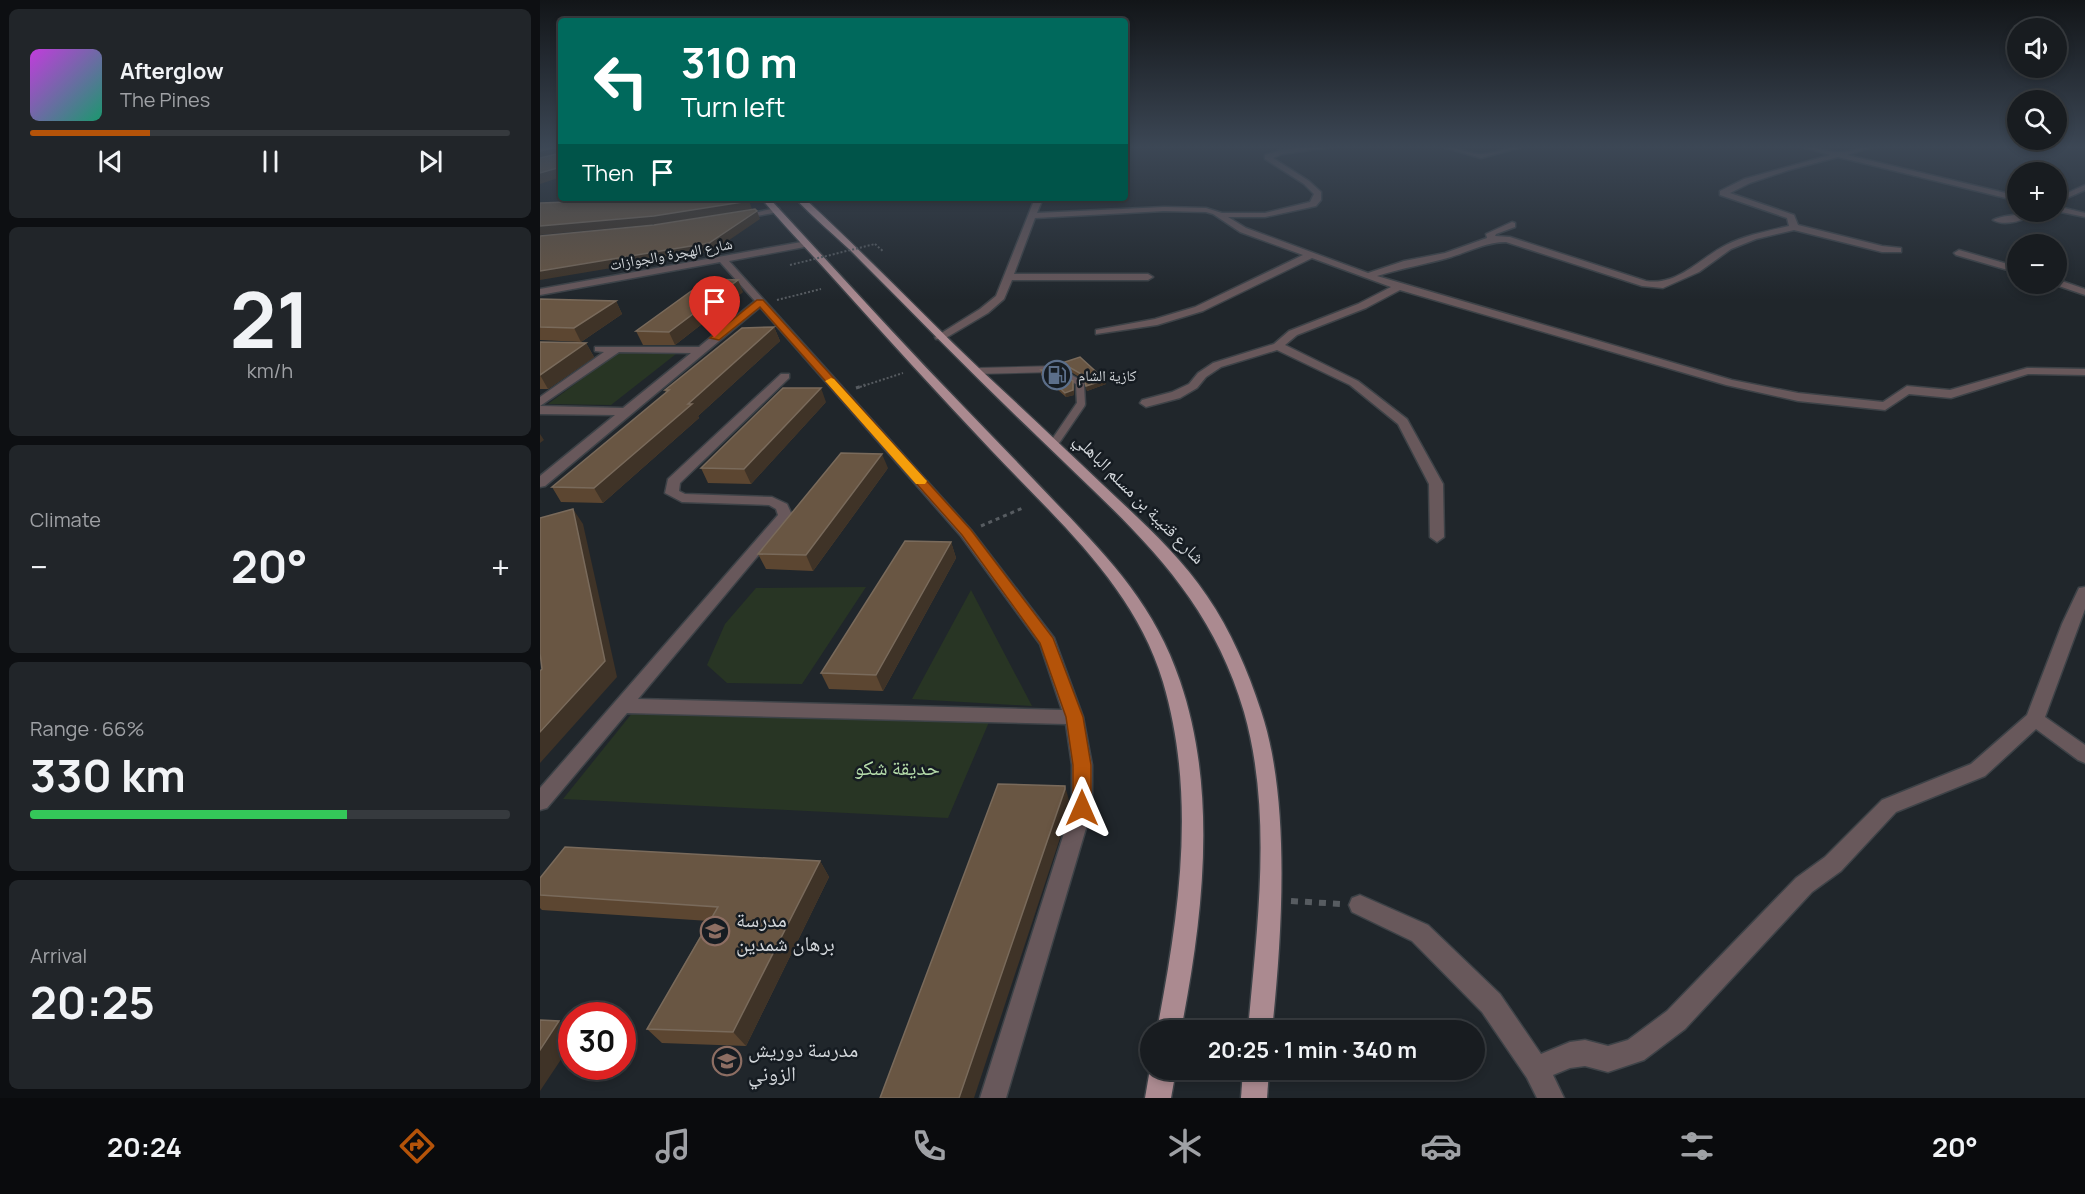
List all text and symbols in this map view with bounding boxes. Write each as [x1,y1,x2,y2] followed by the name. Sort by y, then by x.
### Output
[2007,18,2067,294] map controls
[2007,18,2067,78] button: sound
[681,33,798,91] text: 310 m
[582,42,660,120] icon: left
[120,56,224,86] text: Afterglow
[120,86,210,113] text: The Pines
[681,88,785,125] text: Turn left
[2007,90,2067,150] button: search
[94,145,127,178] icon: previous
[254,145,287,178] icon: pause
[414,145,447,178] icon: next
[646,156,679,189] icon: arrive
[582,158,634,188] text: Then
[2007,162,2067,222] button: +
[608,233,734,275] street label: شارع الهجرة والجوازات
[2007,234,2067,294] button: −
[230,265,310,371] text: 21
[689,276,740,338] pin
[698,285,731,318] icon: arrive
[247,357,293,384] text: km/h
[1041,359,1073,391] fuel station icon: كازية الشام
[1078,365,1137,386] place label: كازية الشام
[1067,427,1211,571] street label: شارع قتيبة بن مسلم الباهلي
[30,506,101,533] text: Climate
[231,535,308,597] text: 20°
[30,544,48,589] text: −
[491,544,510,589] text: +
[30,715,145,742] text: Range · 66%
[30,744,186,806] text: 330 km
[854,753,940,781] park label: حديقة شكو
[1050,776,1114,840] position arrow
[736,905,835,957] place label: مدرسة برهان شمدين
[699,915,731,947] school or university icon: مدرسة برهان شمدين
[30,942,87,969] text: Arrival
[30,971,155,1033] text: 20:25
[558,1002,636,1080] speed limit sign: 30
[748,1035,858,1090] place label: مدرسة دوريش الزوني
[1208,1035,1417,1065] text: 20:25 · 1 min · 340 m
[711,1045,743,1077] school or university icon: مدرسة دوريش الزوني
[396,1125,438,1167] icon: directions
[652,1125,694,1167] icon: music
[908,1125,950,1167] icon: phone
[1164,1125,1206,1167] icon: climate
[1420,1125,1462,1167] icon: car
[1676,1125,1718,1167] icon: filters
[107,1128,182,1165] text: 20:24
[1932,1128,1978,1165] text: 20°

